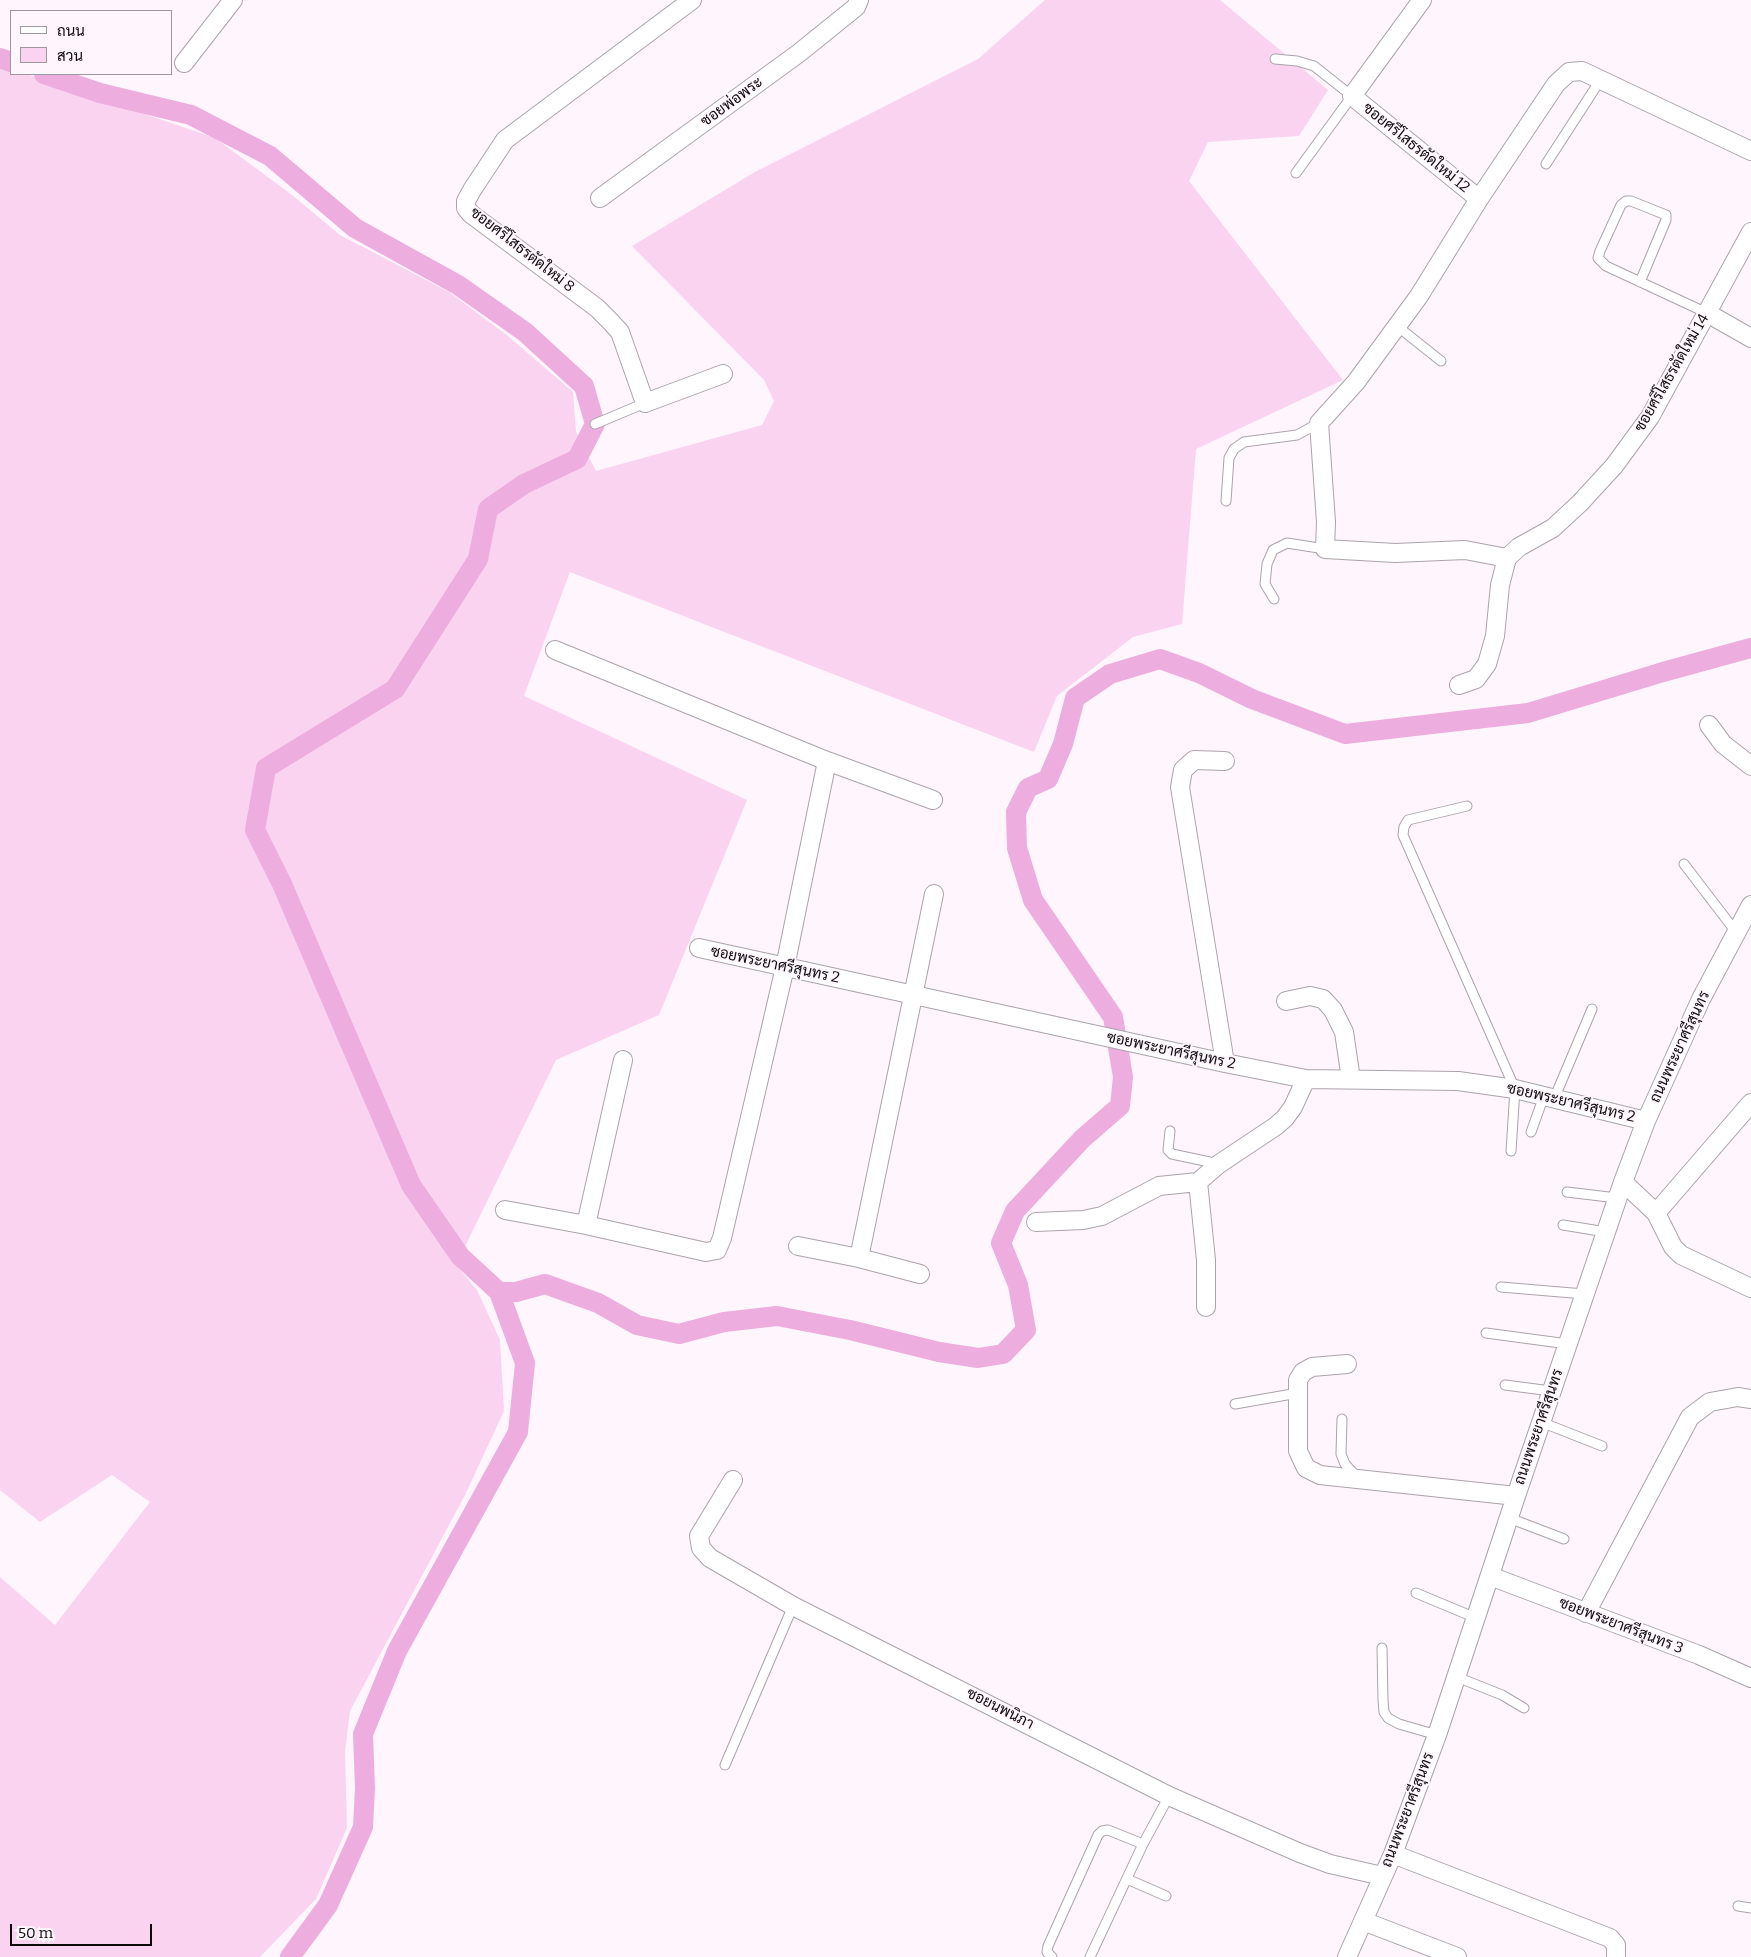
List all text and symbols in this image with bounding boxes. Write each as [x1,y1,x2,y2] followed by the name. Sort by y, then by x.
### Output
[10,10,172,75] legend
[57,22,85,40] text: ถนน
[57,47,83,65] text: สวน
[697,73,767,131] street label: ซอยพ่อพระ
[1359,99,1473,197] street label: ซอยศรีโสธรตัดใหม่ 12
[466,204,578,296] street label: ซอยศรีโสธรตัดใหม่ 8
[1631,311,1713,435] street label: ซอยศรีโสธรตัดใหม่ 14
[709,943,841,987] street label: ซอยพระยาศรีสุนทร 2
[1646,988,1714,1106] street label: ถนนพระยาศรีสุนทร
[1105,1029,1237,1073] street label: ซอยพระยาศรีสุนทร 2
[1505,1079,1637,1127] street label: ซอยพระยาศรีสุนทร 2
[1511,1367,1567,1487] street label: ถนนพระยาศรีสุนทร
[1556,1594,1686,1658] street label: ซอยพระยาศรีสุนทร 3
[963,1684,1037,1734] street label: ซอยนพนิภา
[1378,1750,1438,1870] street label: ถนนพระยาศรีสุนทร
[12,1914,155,1946] scale bar
[18,1924,53,1942] text: 50 m

